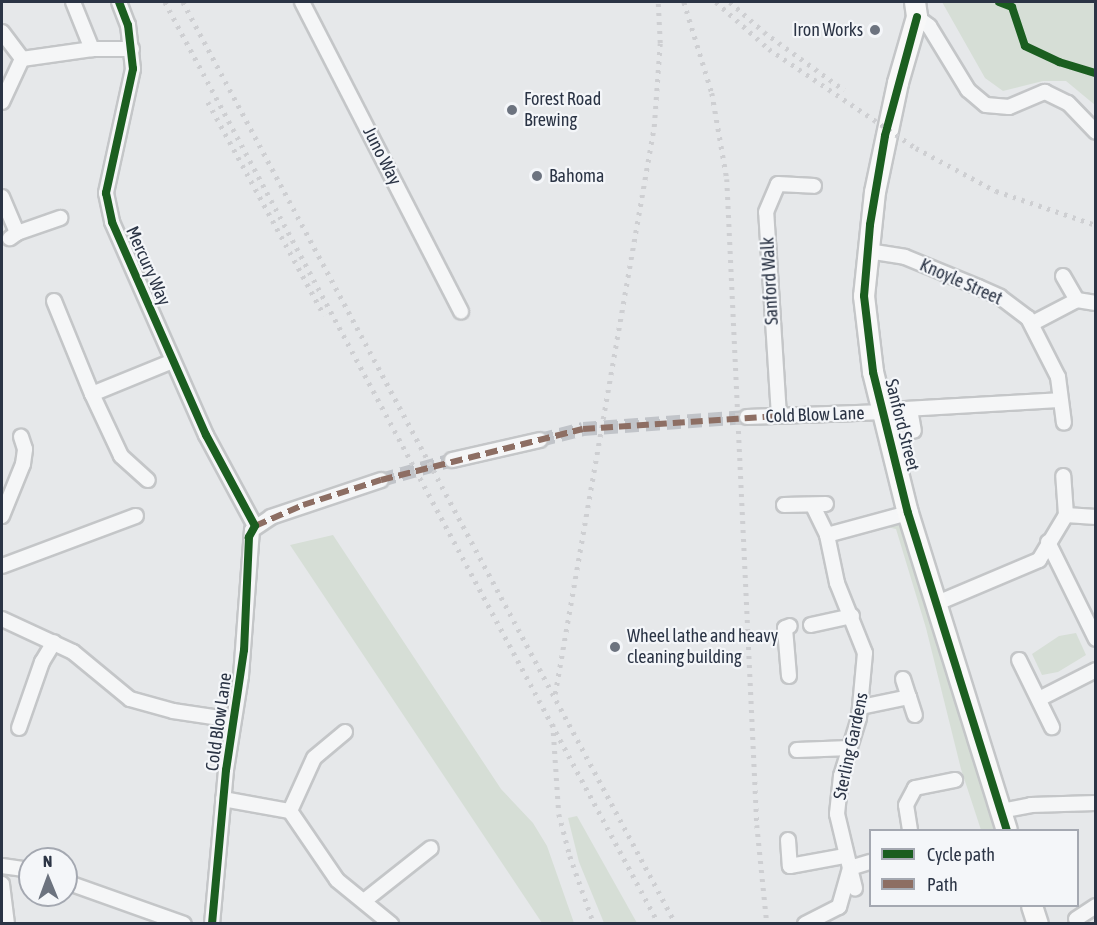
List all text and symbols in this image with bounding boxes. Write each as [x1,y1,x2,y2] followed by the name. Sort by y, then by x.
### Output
[793,19,863,41] place label: Iron Works
[868,23,882,37] marker: Iron Works
[524,89,601,132] place label: Forest Road Brewing
[505,103,519,117] marker: Forest Road Brewing
[358,123,406,189] street label: Juno Way
[549,165,604,187] place label: Bahoma
[530,169,544,183] marker: Bahoma
[121,223,175,309] street label: Mercury Way
[757,237,783,325] street label: Sanford Walk
[916,254,1006,310] street label: Knoyle Street
[880,377,924,473] street label: Sanford Street
[765,402,865,428] street label: Cold Blow Lane
[627,626,778,668] place label: Wheel lathe and heavy cleaning building
[608,640,622,654] marker: Wheel lathe and heavy cleaning building
[201,671,237,773] street label: Cold Blow Lane
[829,690,873,802] street label: Sterling Gardens
[869,829,1079,907] legend
[927,844,995,865] text: Cycle path
[18,847,78,907] north arrow
[43,852,53,870] text: N
[927,874,958,895] text: Path

